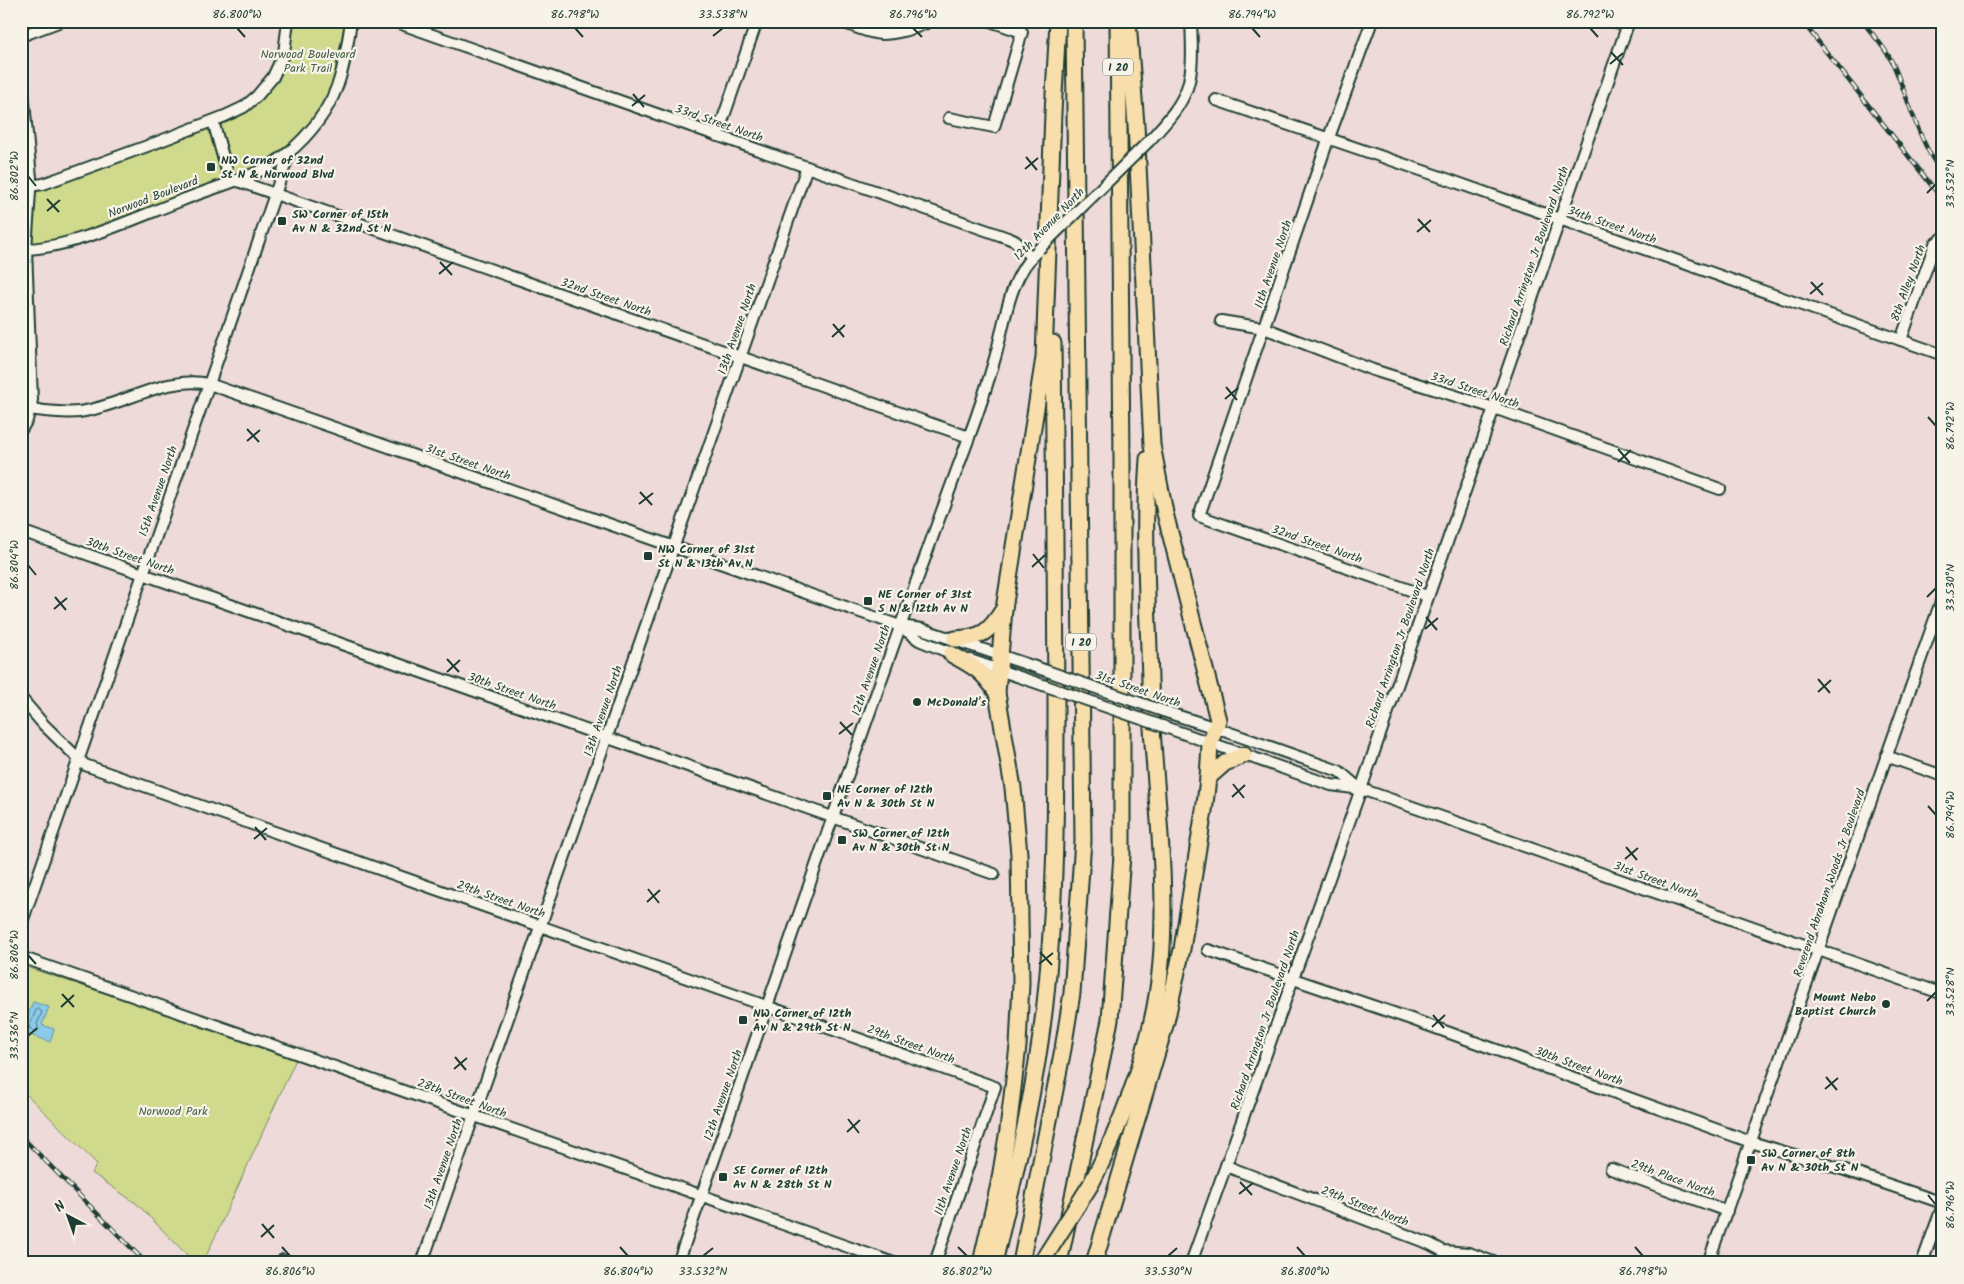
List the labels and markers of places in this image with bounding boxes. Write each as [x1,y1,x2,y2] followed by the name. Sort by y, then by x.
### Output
[221,151,335,184] place label: NW Corner of 32nd St N & Norwood Blvd
[205,161,217,173] marker: NW Corner of 32nd St N & Norwood Blvd
[292,205,391,238] place label: SW Corner of 15th Av N & 32nd St N
[276,215,288,227] marker: SW Corner of 15th Av N & 32nd St N
[658,540,755,573] place label: NW Corner of 31st St N & 13th Av N
[642,550,654,562] marker: NW Corner of 31st St N & 13th Av N
[878,585,973,618] place label: NE Corner of 31st S N & 12th Av N
[862,595,874,607] marker: NE Corner of 31st S N & 12th Av N
[927,693,986,712] place label: McDonald's
[911,696,923,708] marker: McDonald's
[837,780,935,813] place label: NE Corner of 12th Av N & 30th St N
[821,790,833,802] marker: NE Corner of 12th Av N & 30th St N
[852,824,950,857] place label: SW Corner of 12th Av N & 30th St N
[836,834,848,846] marker: SW Corner of 12th Av N & 30th St N
[1795,988,1877,1021] place label: Mount Nebo Baptist Church
[1880,998,1892,1010] marker: Mount Nebo Baptist Church
[753,1004,852,1037] place label: NW Corner of 12th Av N & 29th St N
[737,1014,749,1026] marker: NW Corner of 12th Av N & 29th St N
[1761,1144,1859,1177] place label: SW Corner of 8th Av N & 30th St N
[1745,1154,1757,1166] marker: SW Corner of 8th Av N & 30th St N
[733,1161,832,1194] place label: SE Corner of 12th Av N & 28th St N
[717,1171,729,1183] marker: SE Corner of 12th Av N & 28th St N

